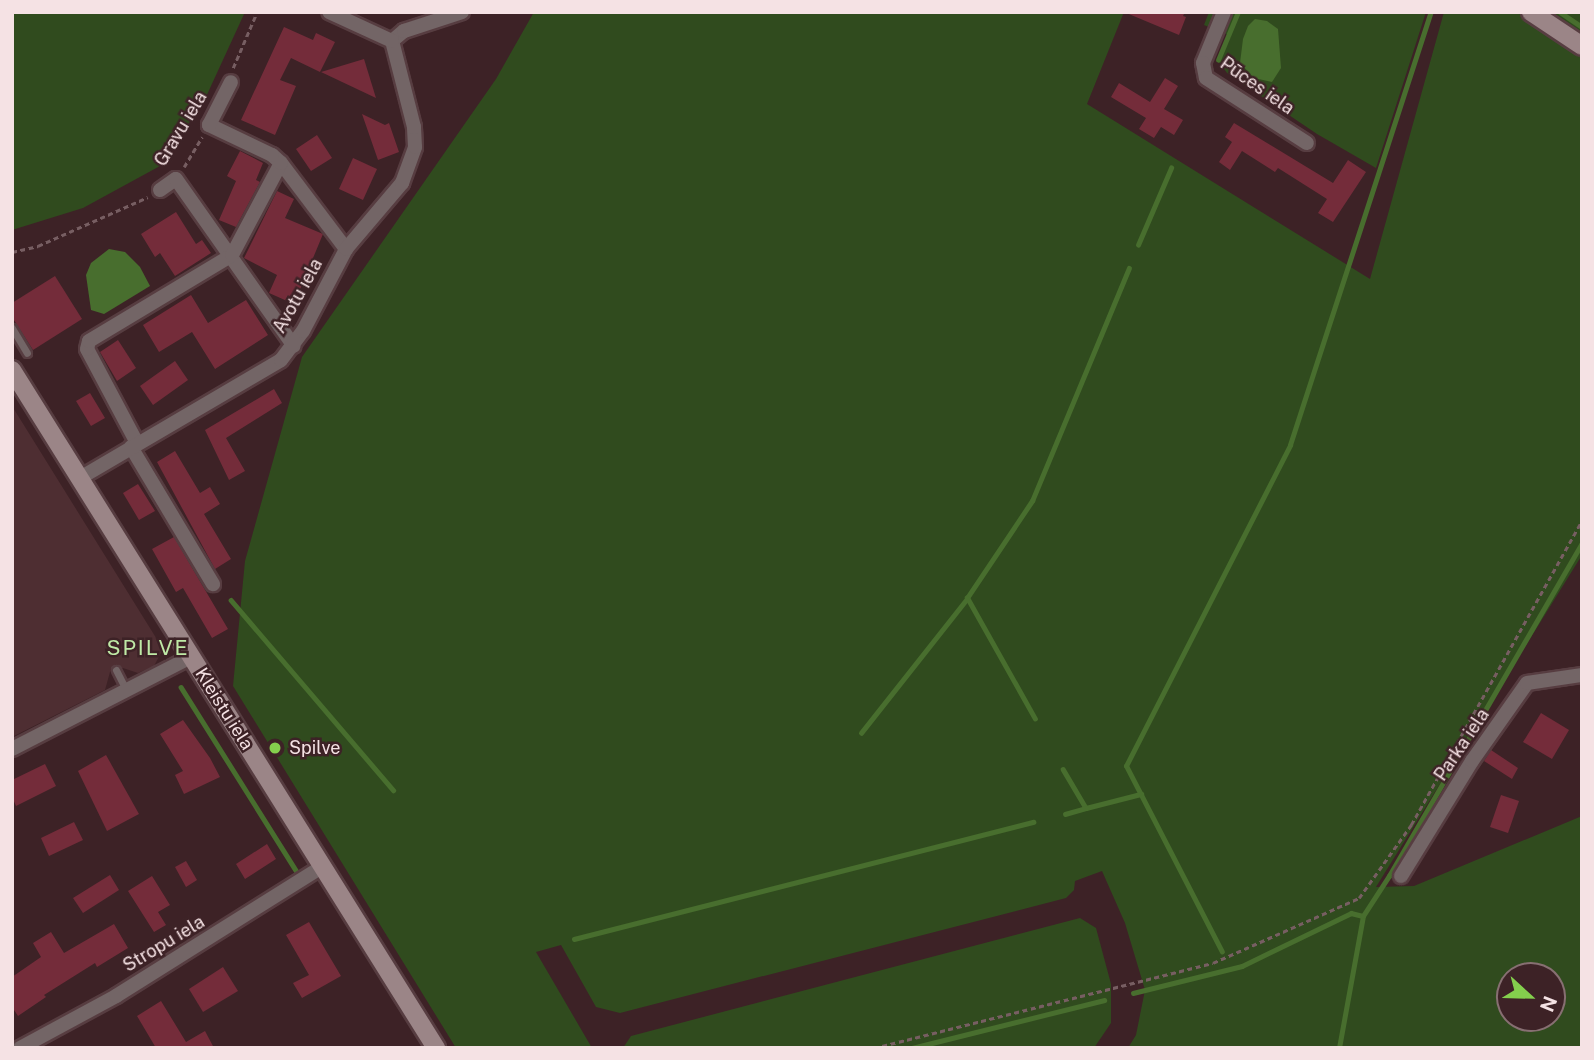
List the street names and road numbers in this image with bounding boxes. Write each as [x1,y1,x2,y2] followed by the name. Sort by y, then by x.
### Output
[1216,53,1298,119] street label: Pūces iela
[150,88,212,170] street label: Gravu iela
[269,255,327,337] street label: Avotu iela
[190,664,258,754] street label: Kleistu iela
[1430,705,1494,785] street label: Parka iela
[119,911,209,977] street label: Stropu iela

